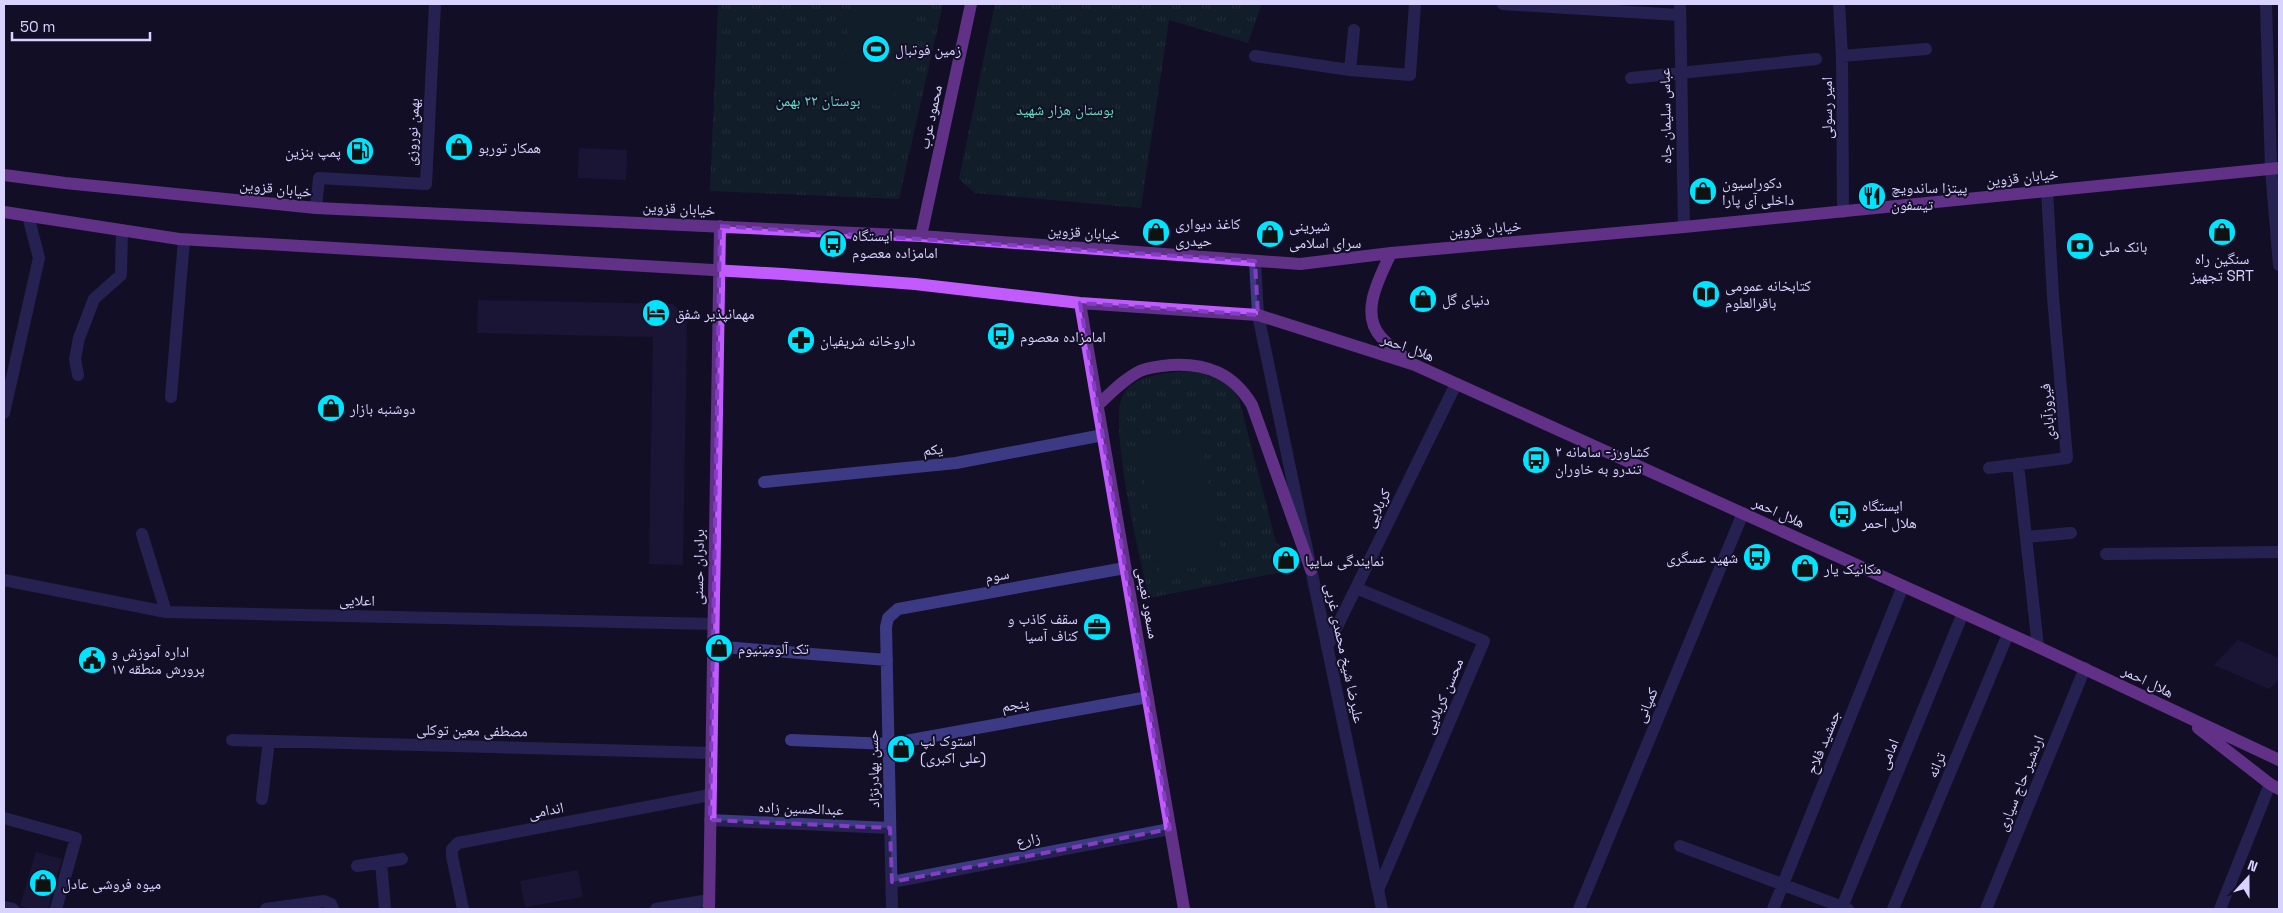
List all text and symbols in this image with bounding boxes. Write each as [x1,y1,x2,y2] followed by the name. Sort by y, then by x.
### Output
[12,10,150,42] scale bar
[20,17,55,36] text: 50 m
[861,34,891,64] sports icon: زمین فوتبال
[895,40,961,60] place label: زمین فوتبال
[1655,67,1676,164] street label: عباس سلیمان جاه
[1817,77,1837,139] street label: امیر رسولی
[914,83,946,151] street label: محمود عرب
[775,91,861,111] park label: بوستان ۲۲ بهمن
[401,98,424,166] street label: بهمن نوروزی
[1016,100,1114,120] park label: بوستان هزار شهید
[444,132,474,162] shop icon: همکار توربو
[345,136,375,166] fuel station icon: پمپ بنزین
[478,138,541,157] place label: همکار توربو
[285,142,341,162] place label: پمپ بنزین
[1985,164,2060,191] street label: خیابان قزوین
[1722,173,1794,210] place label: دکوراسیون داخلی آی پارا
[239,175,314,202] street label: خیابان قزوین
[1688,176,1718,206] shop icon: دکوراسیون داخلی آی پارا
[1891,178,1968,215] place label: پیتزا ساندویچ تیسفون
[1857,181,1887,211] restaurant icon: پیتزا ساندویچ تیسفون
[642,197,716,220] street label: خیابان قزوین
[1175,214,1241,251] place label: کاغذ دیواری حیدری
[1448,215,1523,242] street label: خیابان قزوین
[1289,216,1361,253] place label: شیرینی سرای اسلامی
[1141,217,1171,247] shop icon: کاغذ دیواری حیدری
[2207,217,2237,247] shop icon: سنگین راه تجهیز SRT
[1255,219,1285,249] shop icon: شیرینی سرای اسلامی
[1047,220,1121,245] street label: خیابان قزوین
[852,226,938,263] place label: ایستگاه امامزاده معصوم
[818,229,848,259] bus stop icon: ایستگاه امامزاده معصوم
[2065,231,2095,261] bank icon: بانک ملی
[2099,237,2147,257] place label: بانک ملی
[2189,249,2254,285] place label: سنگین راه تجهیز SRT
[1725,276,1811,313] place label: کتابخانه عمومی باقرالعلوم
[1691,279,1721,309] library icon: کتابخانه عمومی باقرالعلوم
[1408,284,1438,314] shop icon: دنیای گل
[1442,290,1490,310] place label: دنیای گل
[641,298,671,328] hotel icon: مهمانپذیر شفق
[675,304,755,324] place label: مهمانپذیر شفق
[986,321,1016,351] bus stop icon: امامزاده معصوم
[786,325,816,355] pharmacy icon: داروخانه شریفیان
[1020,327,1106,347] place label: امامزاده معصوم
[1378,328,1437,366] street label: هلال احمر
[820,331,916,351] place label: داروخانه شریفیان
[2035,382,2060,441] street label: فیروزآبادی
[316,393,346,423] shop icon: دوشنبه بازار
[349,399,416,418] place label: دوشنبه بازار
[922,439,944,460] street label: یکم
[1555,442,1650,479] place label: کشاورز- سامانه ۲ تندرو به خاوران
[1521,445,1551,475] bus stop icon: کشاورز- سامانه ۲ تندرو به خاوران
[1359,485,1395,531] street label: کربلایی
[1749,492,1808,533] street label: هلال احمر
[1861,496,1917,533] place label: ایستگاه هلال احمر
[1828,499,1858,529] bus stop icon: ایستگاه هلال احمر
[688,529,709,605] street label: برادران حسنی
[1742,542,1772,572] bus stop icon: شهید عسگری
[1271,545,1301,575] shop icon: نمایندگی سایپا
[1666,548,1738,568] place label: شهید عسگری
[1305,551,1384,571] place label: نمایندگی سایپا
[1790,553,1820,583] shop icon: مکانیک یار
[1823,559,1881,578] place label: مکانیک یار
[983,564,1011,587] street label: سوم
[1131,566,1164,641] street label: مسعود نعیمی
[1320,581,1369,725] street label: علیرضا شیخ محمدی غربی
[339,590,375,611] street label: اعلایی
[1008,609,1078,645] place label: سقف کاذب و کناف آسیا
[1082,612,1112,642] office icon: سقف کاذب و کناف آسیا
[704,633,734,663] shop icon: تک آلومینیوم
[738,639,809,659] place label: تک آلومینیوم
[111,642,205,679] place label: اداره آموزش و پرورش منطقه ۱۷
[77,645,107,675] public building icon: اداره آموزش و پرورش منطقه ۱۷
[1419,655,1468,737] street label: محسن کربلایی
[2118,660,2177,702] street label: هلال احمر
[1630,685,1663,726] street label: کمپانی
[1000,692,1030,717] street label: پنجم
[1802,707,1845,777] street label: جمشید فلاح
[416,720,528,741] street label: مصطفی معین توکلی
[863,730,884,808] street label: حسن بهادرنژاد
[920,731,986,768] place label: استوک لپ (علی اکبری)
[1992,732,2049,834] street label: اردشیر حاج سیاری
[886,734,916,764] shop icon: استوک لپ (علی اکبری)
[1873,736,1904,772] street label: امامی
[1922,749,1950,781] street label: ترانه
[527,797,565,824] street label: اندامی
[758,797,844,820] street label: عبدالحسین زاده
[1014,827,1042,852] street label: زارع
[2223,853,2273,903] north arrow
[2245,856,2260,876] text: N
[28,868,58,898] shop icon: میوه فروشی عادل
[62,874,161,894] place label: میوه فروشی عادل

